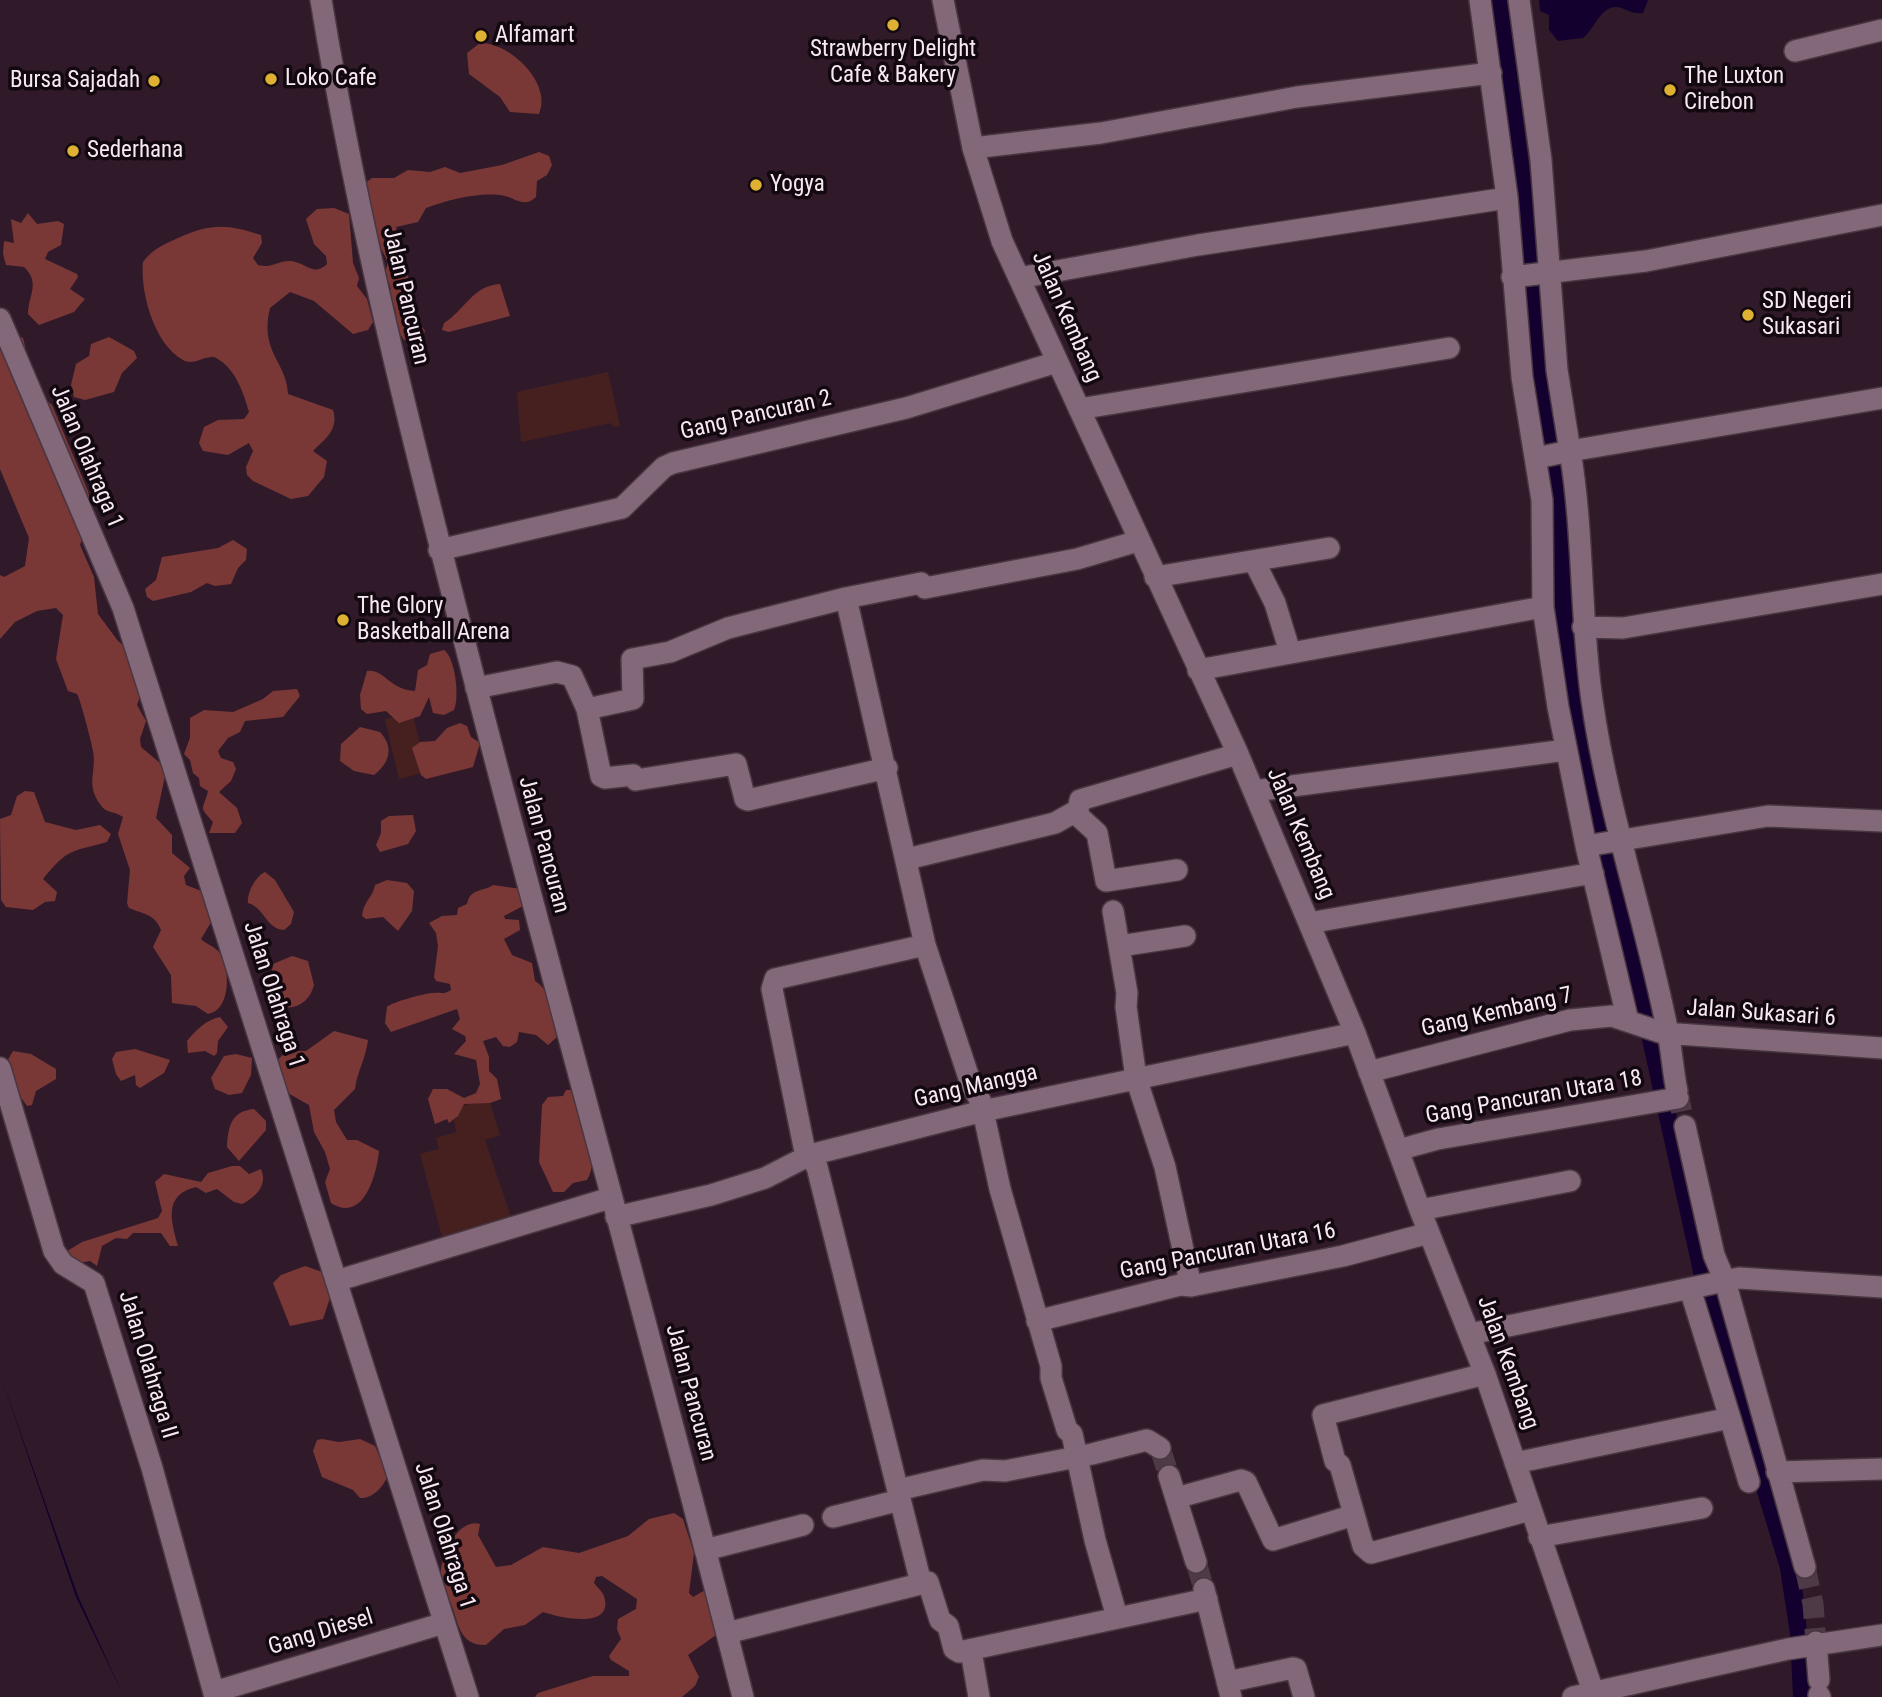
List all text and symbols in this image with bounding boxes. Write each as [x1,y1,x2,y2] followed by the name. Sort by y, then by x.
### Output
[885,17,901,33] marker: Strawberry Delight Cafe & Bakery
[495,22,575,50] place label: Alfamart
[473,28,489,44] marker: Alfamart
[810,36,976,90] place label: Strawberry Delight Cafe & Bakery
[1684,63,1784,117] place label: The Luxton Cirebon
[285,65,377,93] place label: Loko Cafe
[10,67,140,95] place label: Bursa Sajadah
[263,71,279,87] marker: Loko Cafe
[146,73,162,89] marker: Bursa Sajadah
[1662,82,1678,98] marker: The Luxton Cirebon
[87,137,183,165] place label: Sederhana
[65,143,81,159] marker: Sederhana
[770,171,825,199] place label: Yogya
[748,177,764,193] marker: Yogya
[376,225,434,367] street label: Jalan Pancuran
[1025,247,1107,387] street label: Jalan Kembang
[1762,288,1852,342] place label: SD Negeri Sukasari
[1740,307,1756,323] marker: SD Negeri Sukasari
[43,381,129,533] street label: Jalan Olahraga 1
[678,385,834,447] street label: Gang Pancuran 2
[357,593,510,647] place label: The Glory Basketball Arena
[335,612,351,628] marker: The Glory Basketball Arena
[1260,764,1340,904] street label: Jalan Kembang
[512,774,574,916] street label: Jalan Pancuran
[236,918,310,1072] street label: Jalan Olahraga 1
[1419,982,1575,1044] street label: Gang Kembang 7
[1685,995,1837,1033] street label: Jalan Sukasari 6
[912,1059,1040,1115] street label: Gang Mangga
[1424,1065,1644,1131] street label: Gang Pancuran Utara 18
[1118,1218,1338,1286] street label: Gang Pancuran Utara 16
[111,1288,183,1442] street label: Jalan Olahraga II
[1470,1292,1544,1434] street label: Jalan Kembang
[659,1322,721,1464] street label: Jalan Pancuran
[407,1459,481,1613] street label: Jalan Olahraga 1
[265,1604,377,1662] street label: Gang Diesel

